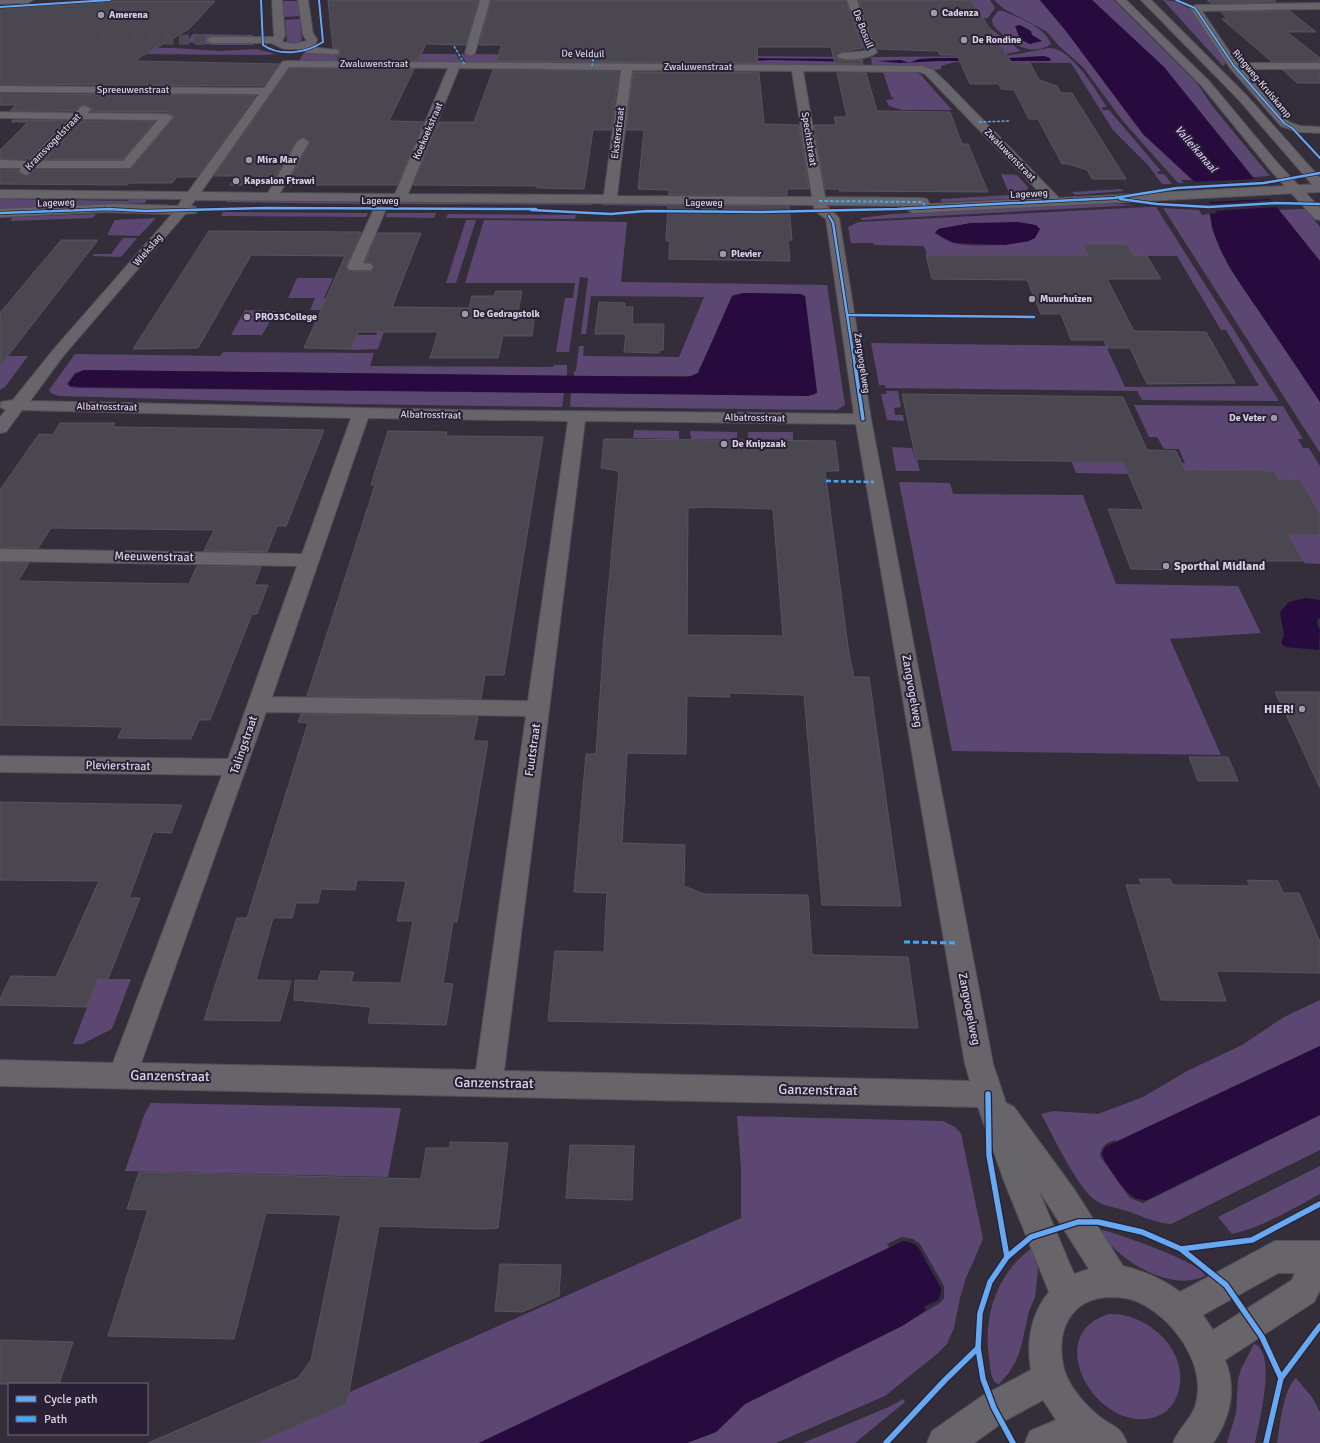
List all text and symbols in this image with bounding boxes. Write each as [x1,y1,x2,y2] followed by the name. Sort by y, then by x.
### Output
[942,7,979,19] place label: Cadenza
[850,8,876,50] street label: De Bosuil
[929,8,939,18] marker: Cadenza
[109,9,148,21] place label: Amerena
[96,10,106,20] marker: Amerena
[972,34,1021,46] place label: De Rondine
[959,35,969,45] marker: De Rondine
[1230,47,1294,121] street label: Ringweg-Kruiskamp
[561,48,605,60] street label: De Velduil
[340,58,409,70] street label: Zwaluwenstraat
[664,61,733,73] street label: Zwaluwenstraat
[97,84,170,96] street label: Spreeuwenstraat
[411,100,446,161] street label: Koekoekstraat
[609,106,627,160] street label: Eksterstraat
[23,111,84,173] street label: Kramsvogelstraat
[799,111,819,167] street label: Spechtstraat
[1172,123,1220,176] water label: Valleikanaal
[982,126,1038,184] street label: Zwaluwenstraat
[257,154,297,166] place label: Mira Mar
[244,155,254,165] marker: Mira Mar
[244,175,315,187] place label: Kapsalon Ftrawi
[231,176,241,186] marker: Kapsalon Ftrawi
[1010,187,1048,201] street label: Lageweg
[361,195,399,207] street label: Lageweg
[37,196,75,210] street label: Lageweg
[685,197,723,209] street label: Lageweg
[131,231,165,269] street label: Wiekslag
[731,248,761,260] place label: Plevier
[718,249,728,259] marker: Plevier
[1040,293,1093,305] place label: Muurhuizen
[1027,294,1037,304] marker: Muurhuizen
[473,308,541,320] place label: De Gedragstolk
[460,309,470,319] marker: De Gedragstolk
[255,311,317,323] place label: PRO33College
[242,312,252,322] marker: PRO33College
[851,332,873,394] street label: Zangvogelweg
[77,400,138,414] street label: Albatrosstraat
[401,408,462,422] street label: Albatrosstraat
[725,411,786,425] street label: Albatrosstraat
[1229,412,1266,424] place label: De Veter
[1269,413,1279,423] marker: De Veter
[732,438,787,450] place label: De Knipzaak
[719,439,729,449] marker: De Knipzaak
[114,549,194,565] street label: Meeuwenstraat
[1174,559,1266,574] place label: Sporthal Midland
[1161,561,1171,571] marker: Sporthal Midland
[898,653,926,729] street label: Zangvogelweg
[1264,702,1294,717] place label: HIER!
[1297,704,1307,714] marker: HIER!
[227,714,261,776] street label: Talingstraat
[522,723,544,777] street label: Fuutstraat
[85,758,151,774] street label: Plevierstraat
[955,971,983,1047] street label: Zangvogelweg
[130,1067,210,1085] street label: Ganzenstraat
[454,1074,534,1092] street label: Ganzenstraat
[778,1081,858,1099] street label: Ganzenstraat
[8,1383,148,1435] legend
[44,1392,97,1407] text: Cycle path
[44,1412,67,1427] text: Path

